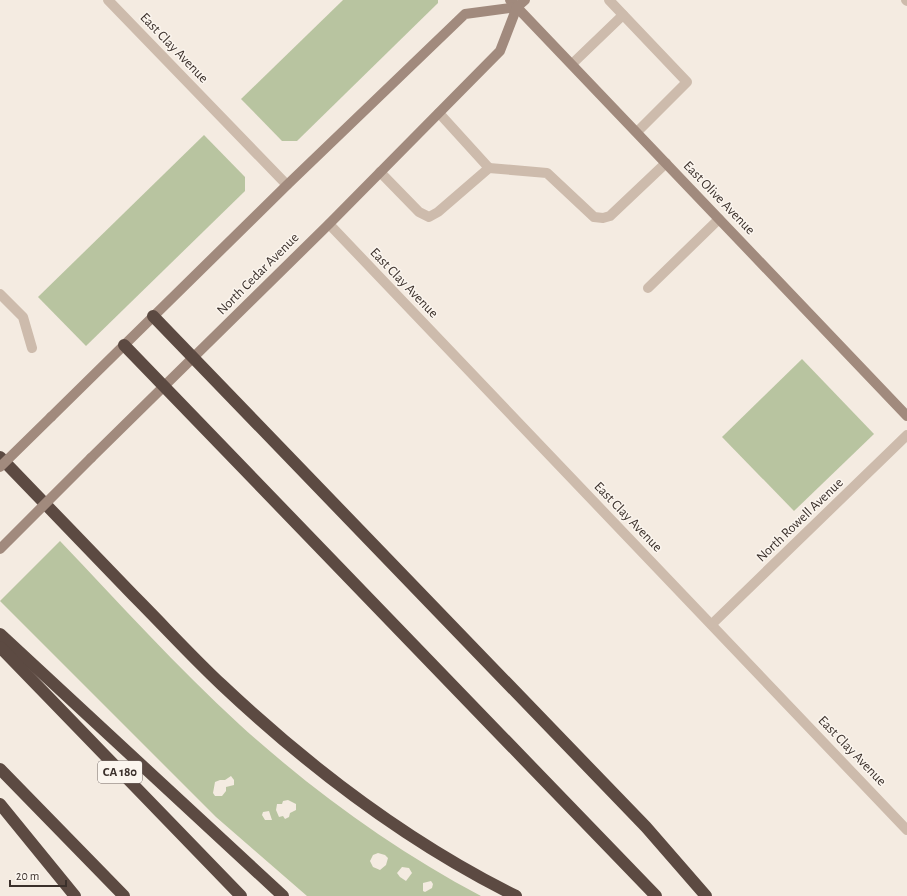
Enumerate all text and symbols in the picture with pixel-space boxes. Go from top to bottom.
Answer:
street label: East Clay Avenue [137,10,211,86]
street label: East Olive Avenue [681,159,757,237]
street label: North Cedar Avenue [214,230,302,318]
street label: East Clay Avenue [367,245,441,321]
street label: North Rowell Avenue [754,475,846,565]
street label: East Clay Avenue [591,479,665,555]
street label: East Clay Avenue [815,713,889,789]
road number: CA 180 [98,761,142,783]
scale bar [10,862,66,888]
text: 20 m [16,870,39,882]

